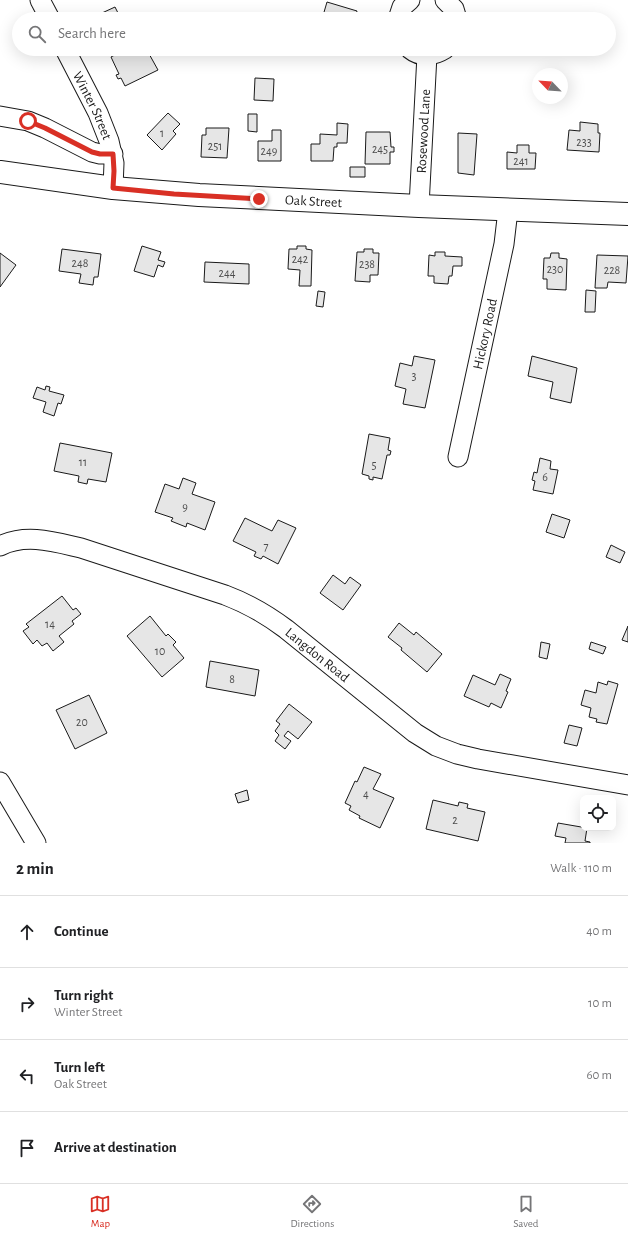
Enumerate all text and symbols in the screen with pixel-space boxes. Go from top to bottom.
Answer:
search box [12,12,616,56]
icon: search [26,23,48,45]
text: Search here [58,26,126,41]
north arrow [532,68,568,104]
street label: Winter Street [70,69,114,142]
street label: Rosewood Lane [415,89,433,174]
route start [19,112,37,130]
house number: 1 [160,127,164,139]
house number: 233 [576,136,592,148]
house number: 251 [208,140,222,152]
house number: 245 [372,143,388,155]
house number: 249 [261,145,278,157]
house number: 241 [513,155,529,167]
route end [250,190,268,208]
street label: Oak Street [285,193,343,210]
house number: 242 [292,253,309,265]
house number: 248 [72,257,89,269]
house number: 238 [359,258,375,270]
house number: 230 [547,263,563,275]
house number: 228 [604,264,621,276]
house number: 244 [218,267,236,279]
street label: Hickory Road [471,297,500,371]
house number: 3 [412,370,417,382]
house number: 11 [79,456,87,468]
house number: 5 [371,459,377,471]
house number: 6 [542,471,548,483]
house number: 9 [182,501,188,513]
house number: 7 [263,540,269,552]
house number: 14 [45,618,55,630]
street label: Langdon Road [282,625,352,685]
house number: 10 [155,645,165,657]
house number: 8 [229,673,235,685]
house number: 20 [76,716,88,728]
house number: 4 [363,788,369,800]
map controls [580,795,616,831]
button: locate [580,795,616,831]
house number: 2 [452,814,458,826]
text: 2 min [16,860,54,877]
text: Walk · 110 m [550,862,612,875]
icon: ahead [16,921,38,943]
text: Continue [54,924,109,939]
text: 40 m [586,925,612,938]
text: Turn right [54,988,113,1003]
icon: right [16,993,38,1015]
text: 10 m [588,997,612,1010]
text: Winter Street [54,1006,122,1019]
text: Turn left [54,1060,105,1075]
icon: left [16,1065,38,1087]
text: 60 m [586,1069,612,1082]
text: Oak Street [54,1078,107,1091]
icon: arrive [16,1137,38,1159]
text: Arrive at destination [54,1140,177,1155]
tab: Map [89,1193,111,1230]
tab: Directions [290,1193,334,1230]
tab: Saved [513,1193,538,1230]

